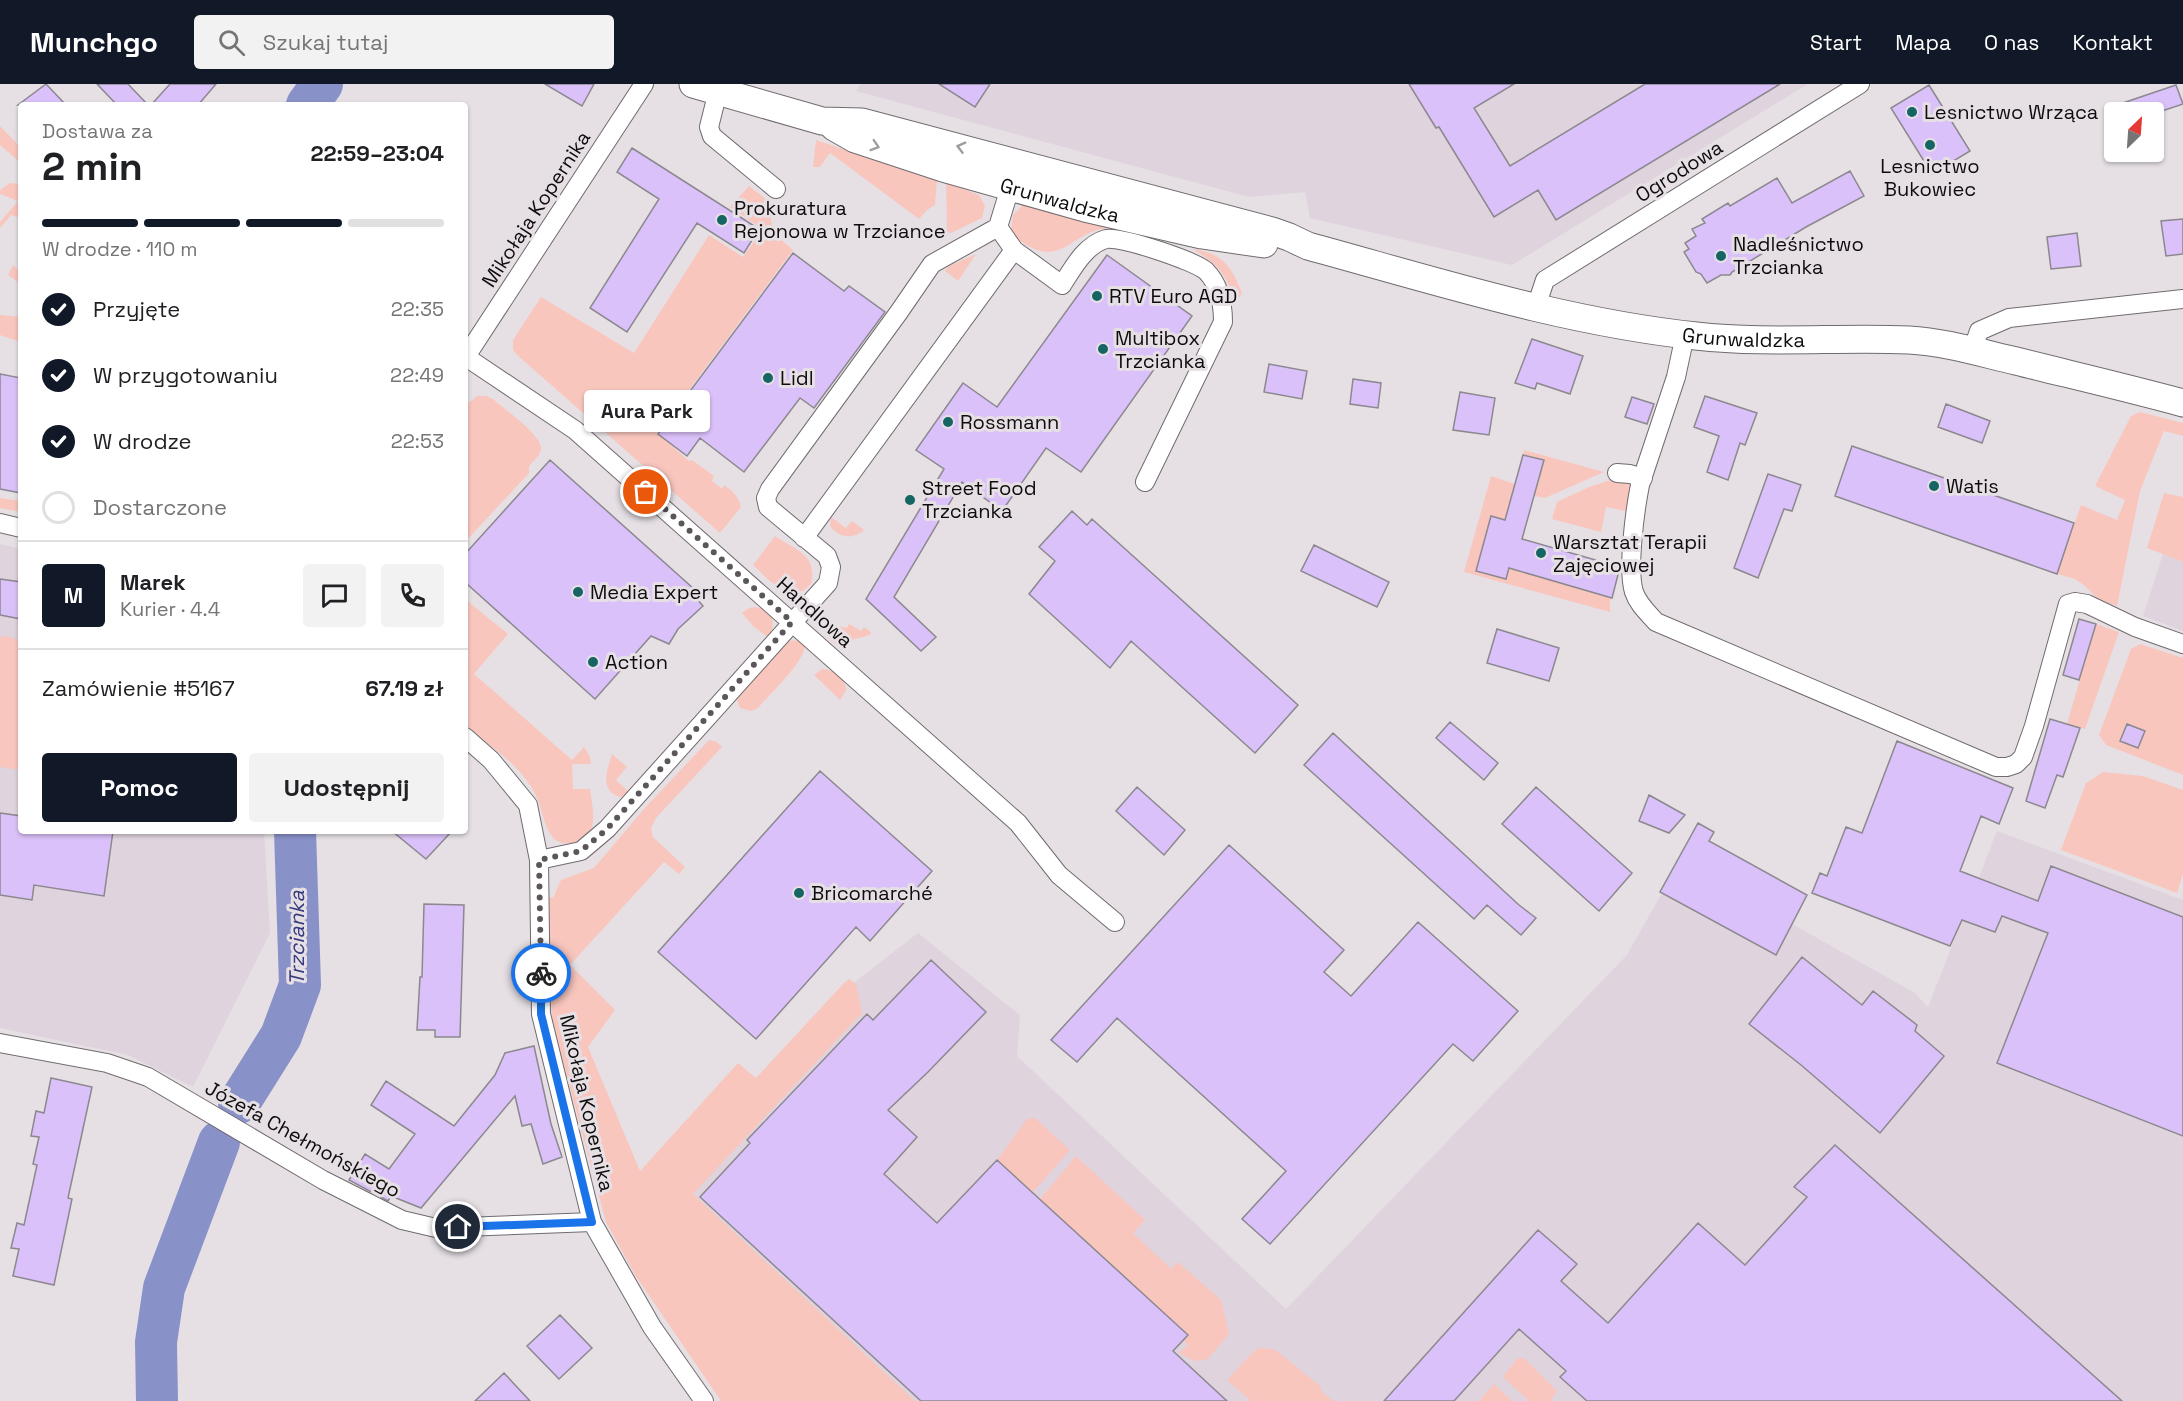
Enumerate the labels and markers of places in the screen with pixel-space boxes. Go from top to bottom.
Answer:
place label: Lesnictwo Wrząca [1924,99,2098,125]
marker: Lesnictwo Wrząca [1905,105,1919,119]
marker: Lesnictwo Bukowiec [1923,138,1937,152]
place label: Lesnictwo Bukowiec [1880,153,1980,202]
place label: Prokuratura Rejonowa w Trzciance [734,195,946,244]
marker: Prokuratura Rejonowa w Trzciance [715,213,729,227]
place label: Nadleśnictwo Trzcianka [1733,231,1864,280]
marker: Nadleśnictwo Trzcianka [1714,249,1728,263]
place label: RTV Euro AGD [1109,283,1237,309]
marker: RTV Euro AGD [1090,289,1104,303]
place label: Multibox Trzcianka [1115,325,1205,374]
marker: Multibox Trzcianka [1096,342,1110,356]
place label: Lidl [780,365,814,391]
marker: Lidl [761,371,775,385]
callout: Aura Park [583,390,709,432]
place label: Rossmann [960,409,1059,435]
marker: Rossmann [941,415,955,429]
pin [620,466,671,517]
place label: Watis [1946,473,1999,499]
place label: Street Food Trzcianka [922,475,1037,524]
marker: Watis [1927,479,1941,493]
marker: Street Food Trzcianka [903,493,917,507]
place label: Warsztat Terapii Zajęciowej [1553,529,1707,578]
marker: Warsztat Terapii Zajęciowej [1534,546,1548,560]
place label: Media Expert [590,579,718,605]
marker: Media Expert [571,585,585,599]
place label: Action [605,649,668,675]
marker: Action [586,655,600,669]
place label: Bricomarché [811,880,933,906]
marker: Bricomarché [792,886,806,900]
pin [432,1201,483,1252]

